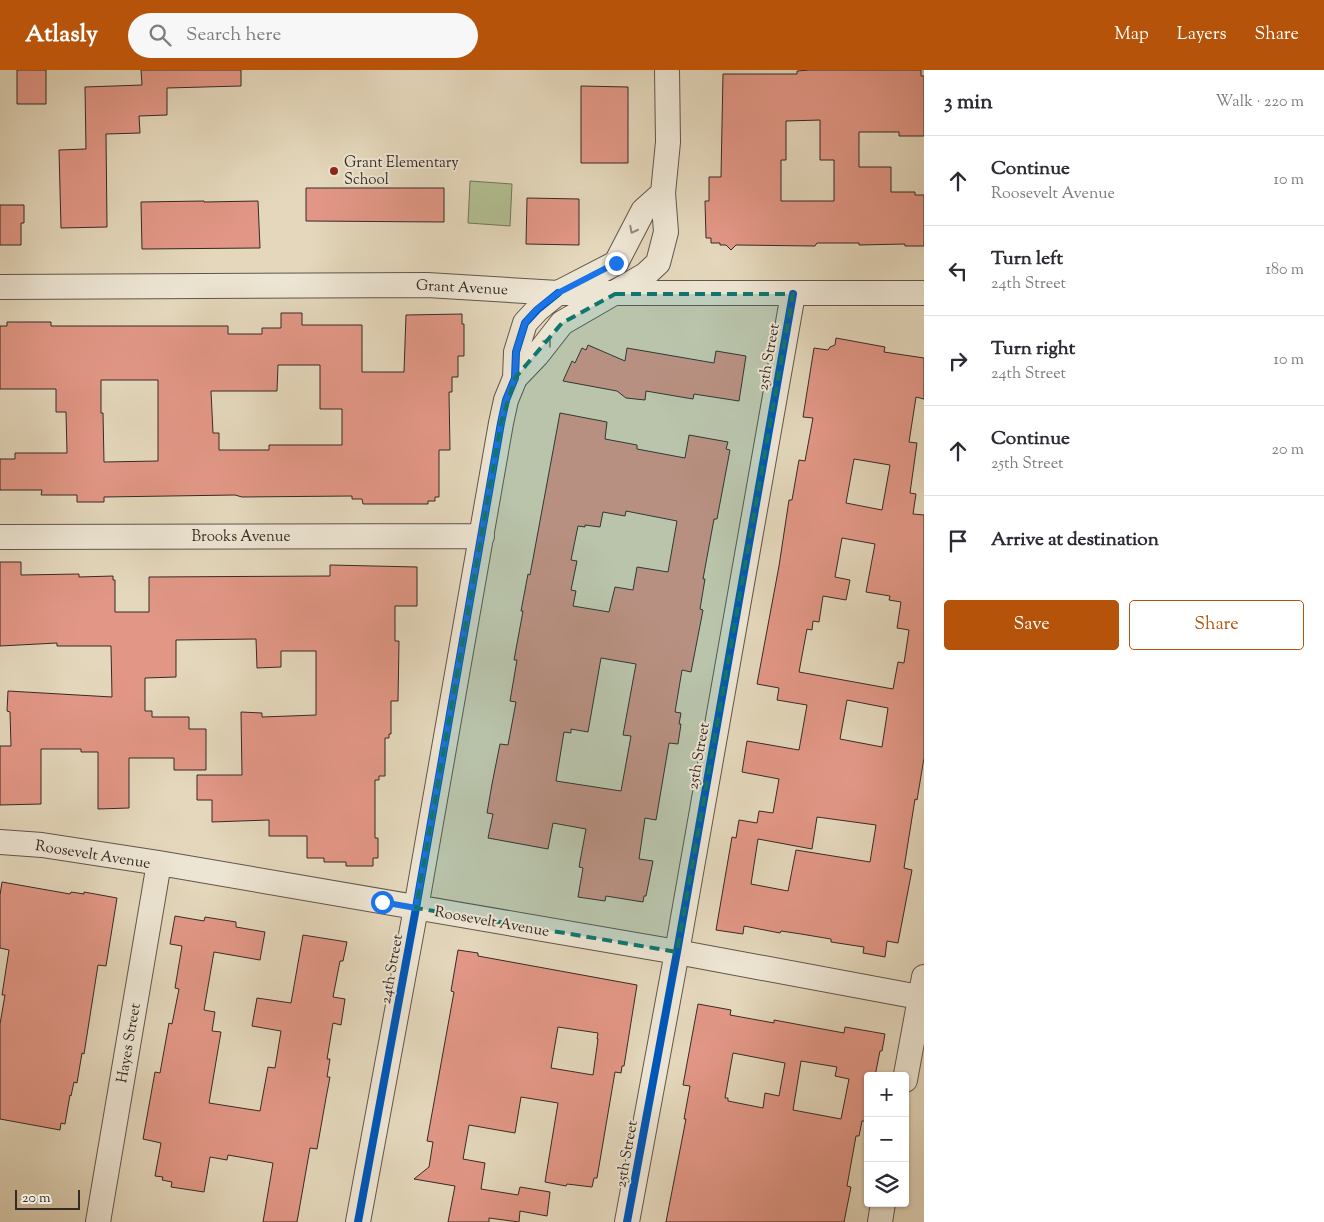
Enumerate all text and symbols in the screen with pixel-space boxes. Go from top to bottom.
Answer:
search box [128,13,478,58]
text: Atlasly [25,18,98,52]
icon: search [146,21,174,49]
text: Search here [186,22,281,49]
text: Map [1114,22,1149,48]
text: Layers [1177,22,1227,48]
text: Share [1255,22,1299,48]
text: 3 min [944,88,993,118]
text: Walk · 220 m [1216,91,1304,114]
place label: Grant Elementary School [344,153,459,191]
text: Continue [991,156,1070,183]
marker: Grant Elementary School [328,165,340,177]
icon: ahead [944,167,972,195]
text: 10 m [1274,169,1304,192]
text: Roosevelt Avenue [991,183,1115,206]
one-way arrow [629,225,639,234]
text: Turn left [991,246,1063,273]
route end [605,252,628,275]
icon: left [944,257,972,285]
text: 180 m [1265,259,1304,282]
text: 24th Street [991,273,1066,296]
street label: Grant Avenue [415,276,508,301]
street label: 25th Street [753,322,786,393]
text: Turn right [991,336,1075,363]
one-way arrow [542,339,550,348]
icon: right [944,347,972,375]
text: 10 m [1274,349,1304,372]
text: 24th Street [991,363,1066,386]
text: Continue [991,426,1070,453]
icon: ahead [944,437,972,465]
text: 20 m [1271,439,1304,462]
text: 25th Street [991,453,1064,476]
street label: Brooks Avenue [192,527,290,548]
icon: arrive [944,527,972,555]
text: Arrive at destination [991,527,1159,554]
button: Save [944,600,1119,650]
button: Share [1129,600,1304,650]
street label: 25th Street [683,721,716,792]
street label: Roosevelt Avenue [34,836,152,875]
route start [371,891,394,914]
street label: Roosevelt Avenue [433,902,551,943]
street label: 24th Street [376,933,409,1006]
street label: Hayes Street [112,1002,147,1085]
map controls [864,1072,909,1207]
button: + [864,1072,909,1117]
button: − [864,1117,909,1162]
street label: 25th Street [611,1119,644,1190]
button: layers [864,1162,909,1207]
scale bar [15,1187,80,1210]
text: 20 m [22,1189,51,1209]

